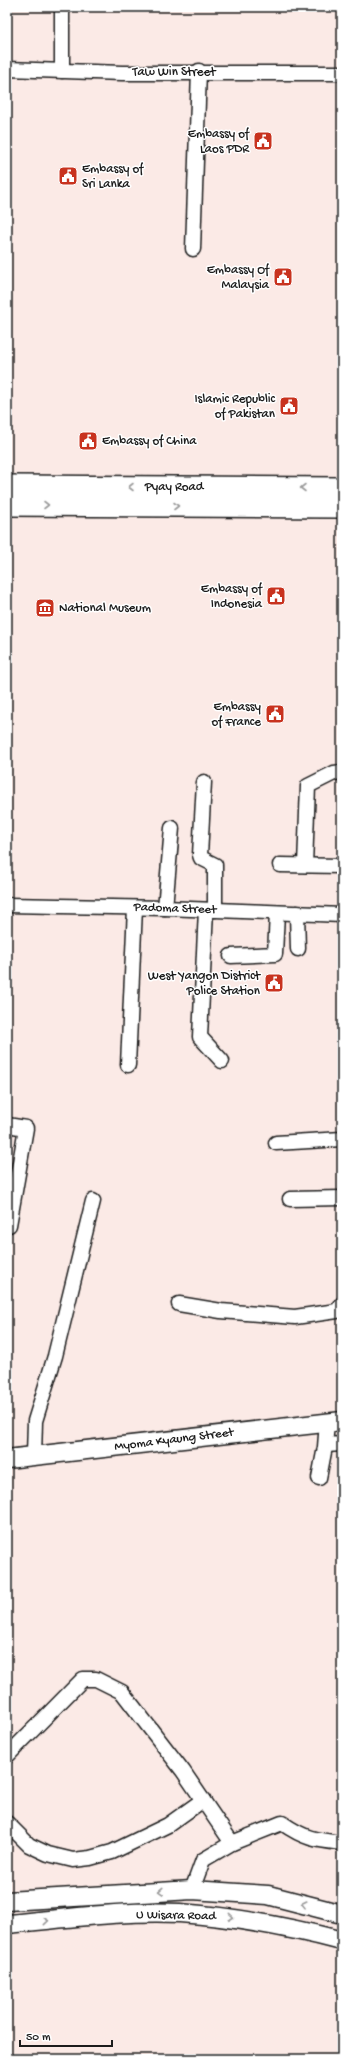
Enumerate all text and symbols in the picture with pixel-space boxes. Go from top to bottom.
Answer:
street label: Taw Win Street [131,65,217,80]
place label: Embassy of Laos PDR [188,127,250,157]
public building icon: Embassy of Laos PDR [252,130,274,152]
place label: Embassy of Sri Lanka [82,162,144,192]
public building icon: Embassy of Sri Lanka [57,165,79,187]
place label: Embassy Of Malaysia [207,263,270,293]
public building icon: Embassy Of Malaysia [272,266,294,288]
place label: Islamic Republic of Pakistan [194,392,276,422]
public building icon: Islamic Republic of Pakistan [278,395,300,417]
public building icon: Embassy of China [77,430,99,452]
place label: Embassy of China [102,434,197,449]
street label: Pyay Road [144,480,205,495]
one-way arrow [128,483,134,491]
one-way arrow [300,484,306,492]
one-way arrow [43,501,49,510]
one-way arrow [173,502,179,510]
place label: Embassy of Indonesia [201,582,263,612]
public building icon: Embassy of Indonesia [265,585,287,607]
museum icon: National Museum [34,597,56,619]
place label: National Museum [59,601,151,616]
place label: Embassy of France [211,700,262,730]
public building icon: Embassy of France [264,703,286,725]
street label: Padoma Street [132,900,218,918]
place label: West Yangon District Police Station [148,969,262,999]
public building icon: West Yangon District Police Station [263,972,285,994]
street label: Myoma Kyaung Street [114,1425,236,1455]
one-way arrow [158,1887,164,1896]
one-way arrow [301,1901,307,1909]
street label: U Wisara Road [136,1908,217,1924]
one-way arrow [228,1913,234,1922]
one-way arrow [43,1916,49,1925]
scale bar [20,2022,112,2048]
text: 50 m [26,2031,51,2045]

